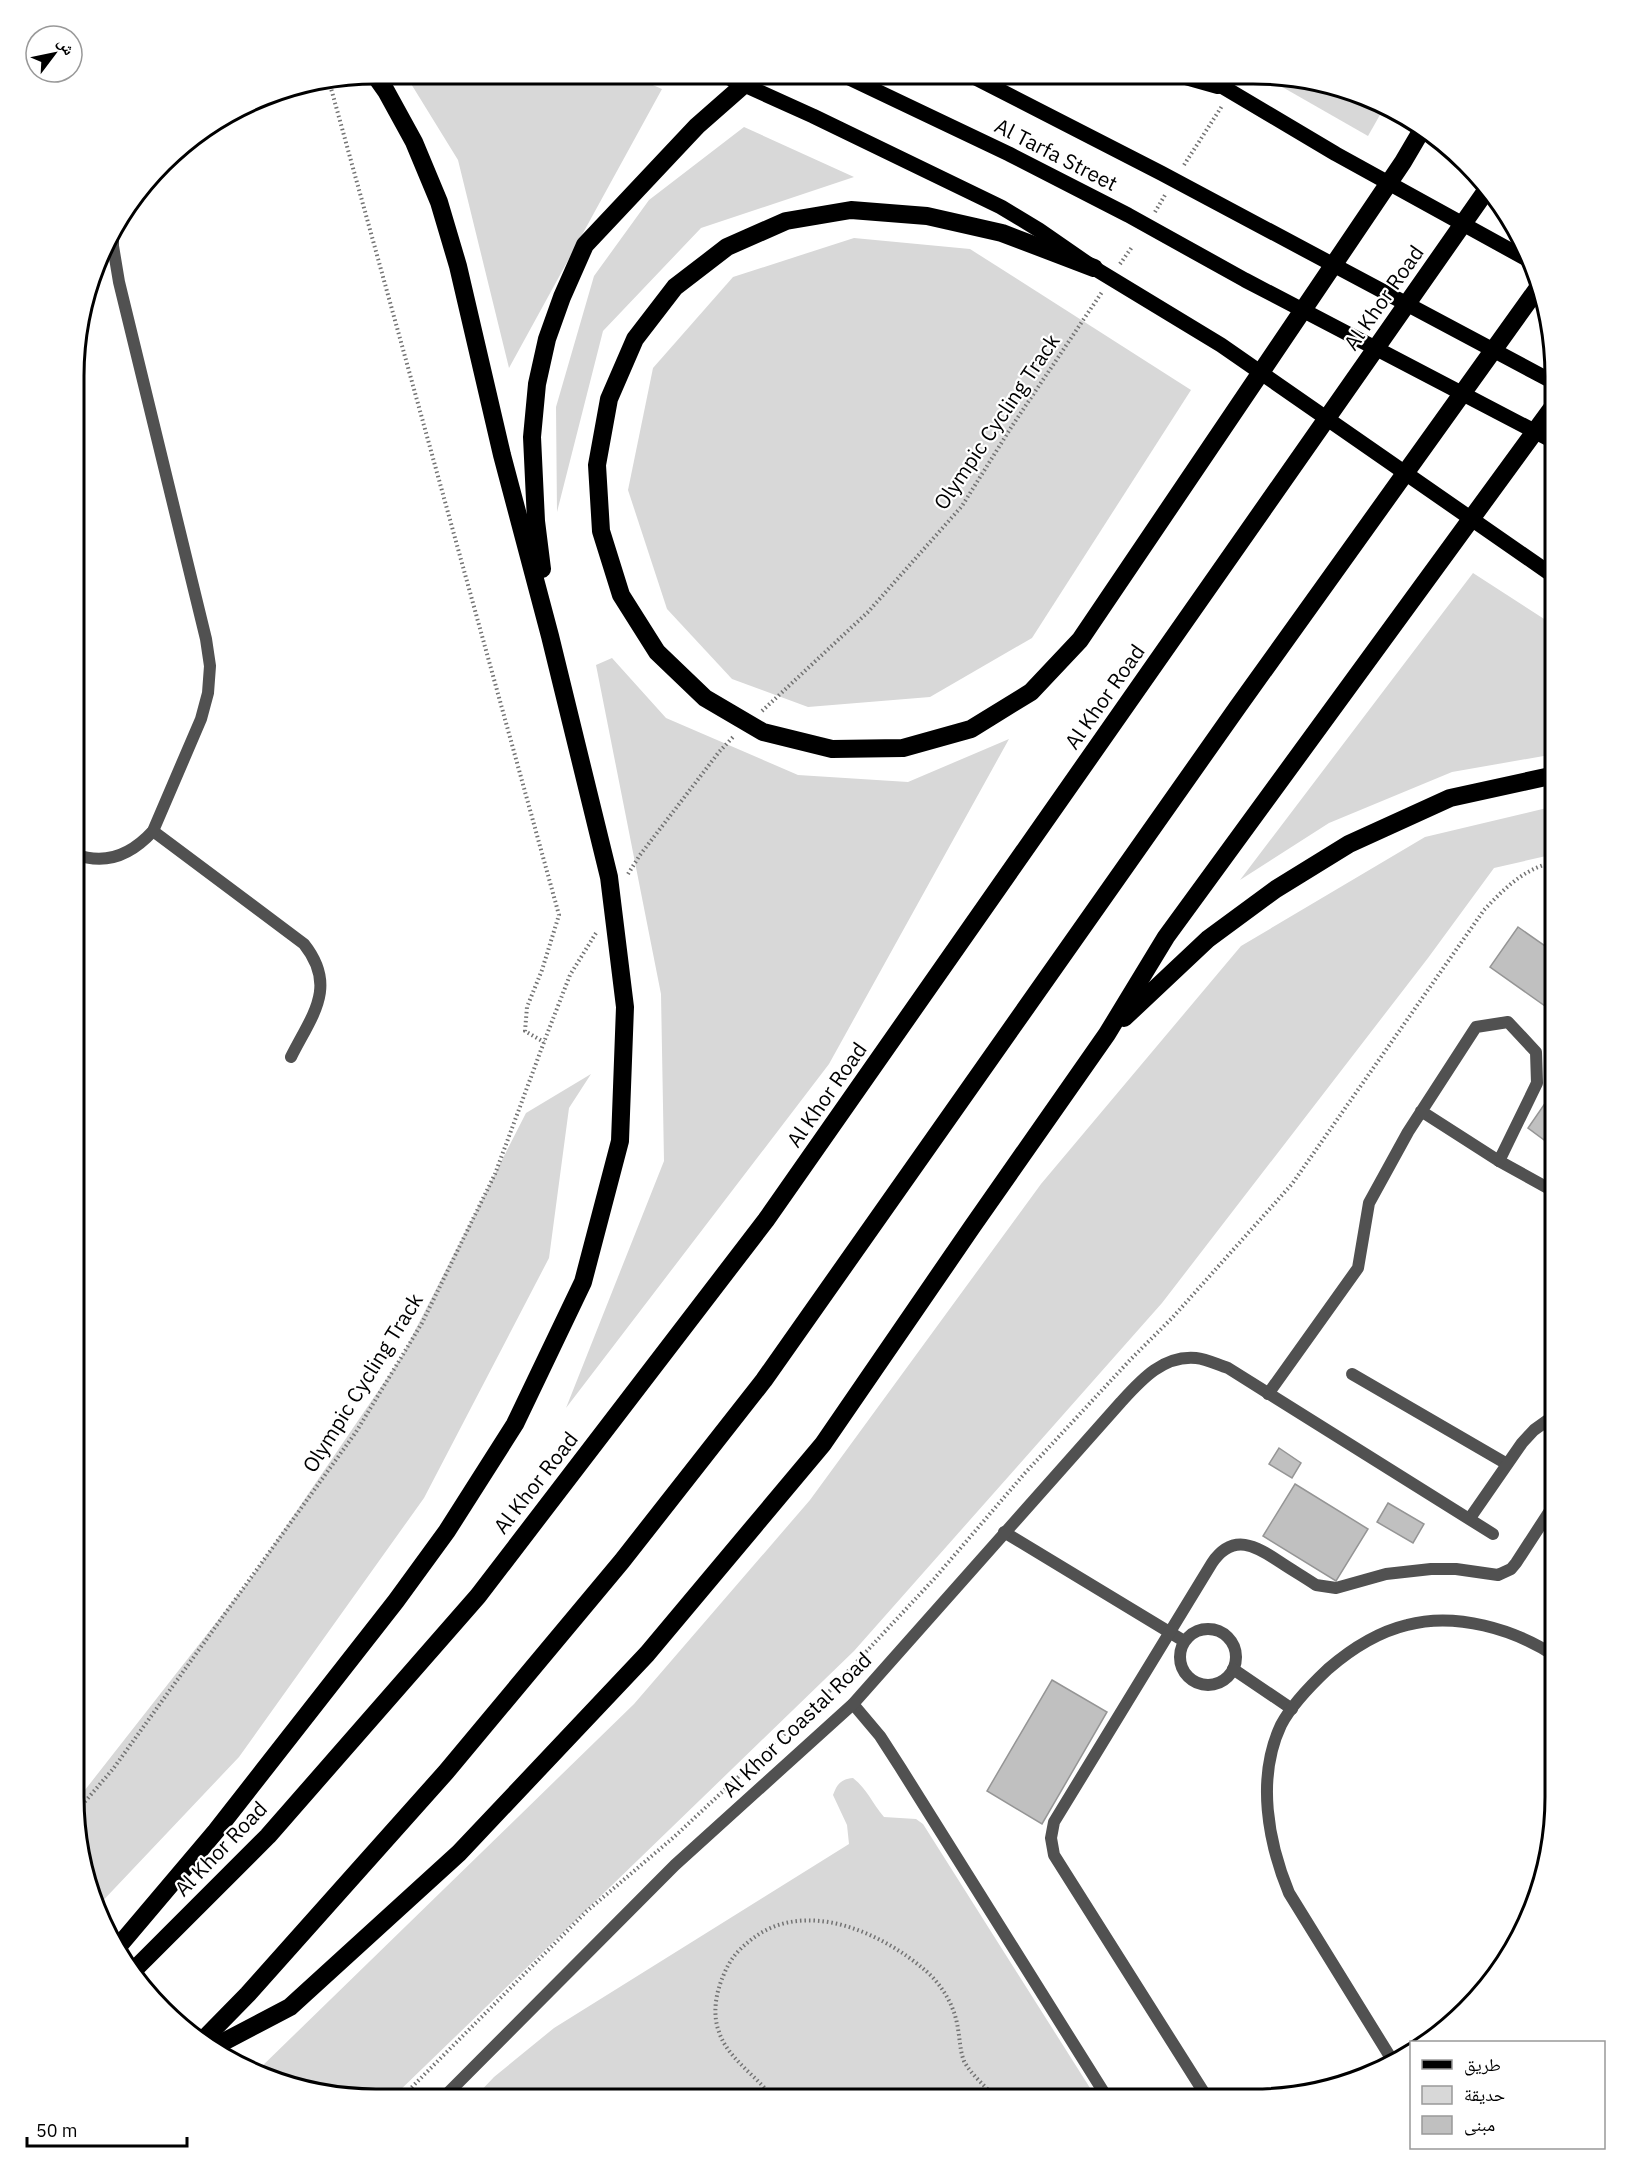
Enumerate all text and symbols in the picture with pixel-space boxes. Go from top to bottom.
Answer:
north arrow [24,24,84,84]
text: ش [54,34,80,59]
street label: Al Tarfa Street [990,111,1123,197]
street label: Al Khor Road [1337,239,1430,355]
street label: Olympic Cycling Track [927,328,1066,515]
street label: Al Khor Road [1058,638,1151,754]
street label: Al Khor Road [780,1036,873,1152]
street label: Olympic Cycling Track [296,1287,429,1477]
street label: Al Khor Road [487,1426,584,1539]
street label: Al Khor Coastal Road [716,1646,877,1803]
street label: Al Khor Road [168,1795,273,1902]
legend [1410,2041,1605,2149]
text: طريق [1464,2053,1501,2076]
text: حديقة [1464,2083,1505,2106]
scale bar [27,2110,188,2148]
text: مبنى [1464,2113,1495,2136]
text: 50 m [36,2119,78,2142]

